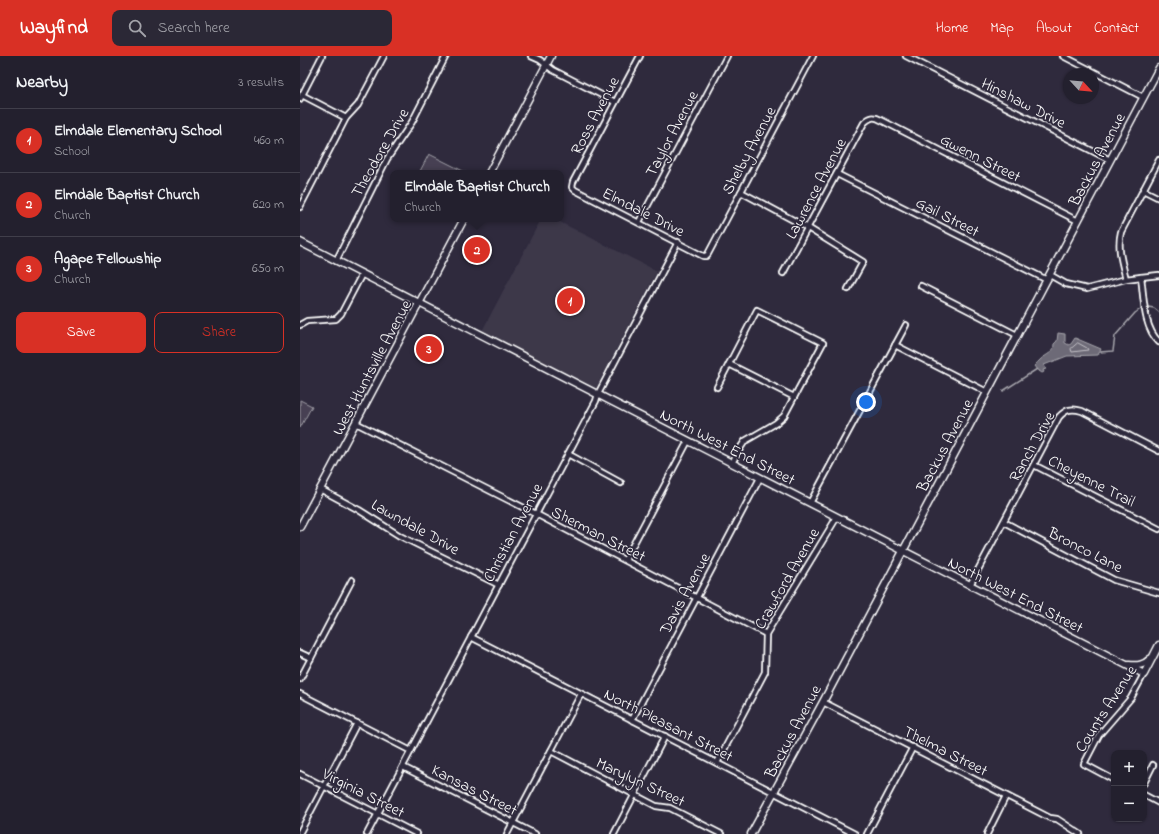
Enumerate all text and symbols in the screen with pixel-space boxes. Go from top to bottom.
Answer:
search box [112,10,392,46]
text: Wayfind [20,15,88,42]
icon: search [126,17,148,39]
text: Search here [158,17,230,39]
text: Home [936,18,968,39]
text: Map [990,18,1014,39]
text: About [1036,18,1072,39]
text: Contact [1094,18,1139,39]
north arrow [1063,68,1099,104]
text: Nearby [16,70,68,95]
street label: Ross Avenue [565,72,627,159]
street label: Hinshaw Drive [976,72,1070,136]
text: 3 results [238,73,284,92]
street label: Taylor Avenue [640,86,706,181]
street label: Shelby Avenue [716,102,783,199]
street label: Theodore Drive [346,103,416,202]
street label: Backus Avenue [1063,108,1133,212]
text: Elmdale Elementary School [54,120,222,142]
street label: Gwenn Street [936,128,1025,190]
text: 1 [27,131,31,150]
text: 460 m [254,131,284,150]
street label: Lawrence Avenue [780,133,854,244]
text: School [54,142,90,161]
popup [390,170,564,222]
text: Elmdale Baptist Church [404,176,550,198]
street label: Elmdale Drive [598,182,689,244]
text: Elmdale Baptist Church [54,184,200,206]
street label: Gail Street [911,192,984,244]
text: 2 [26,195,32,214]
text: 620 m [253,195,284,214]
text: Church [404,198,441,217]
text: Church [54,206,91,225]
pin: 2 [464,235,490,265]
text: Agape Fellowship [54,248,161,270]
text: 3 [26,259,32,278]
text: 650 m [252,259,284,278]
text: Church [54,270,91,289]
pin: 1 [557,286,583,316]
street label: West Huntsville Avenue [327,295,419,440]
button: Save [16,312,146,353]
button: Share [154,312,284,353]
pin: 3 [416,334,442,364]
your location [856,392,876,412]
street label: Backus Avenue [911,394,981,498]
street label: North West End Street [655,403,799,493]
street label: Ranch Drive [1003,407,1062,487]
street label: Cheyenne Trail [1043,450,1139,514]
street label: Christian Avenue [478,478,550,587]
street label: Lawndale Drive [366,494,464,562]
street label: Sherman Street [547,501,650,569]
street label: Bronco Lane [1043,521,1127,580]
street label: Crawford Avenue [749,523,827,634]
street label: Davis Avenue [654,548,718,640]
street label: North West End Street [943,551,1087,641]
street label: Counts Avenue [1070,660,1144,757]
street label: Backus Avenue [759,680,829,784]
street label: North Pleasant Street [599,683,737,769]
street label: Thelma Street [899,720,992,784]
map controls [1111,750,1147,822]
button: + [1111,750,1147,786]
street label: Marylyn Street [592,752,689,814]
street label: Kansas Street [427,759,522,823]
street label: Virginia Street [317,762,409,825]
button: − [1111,786,1147,822]

